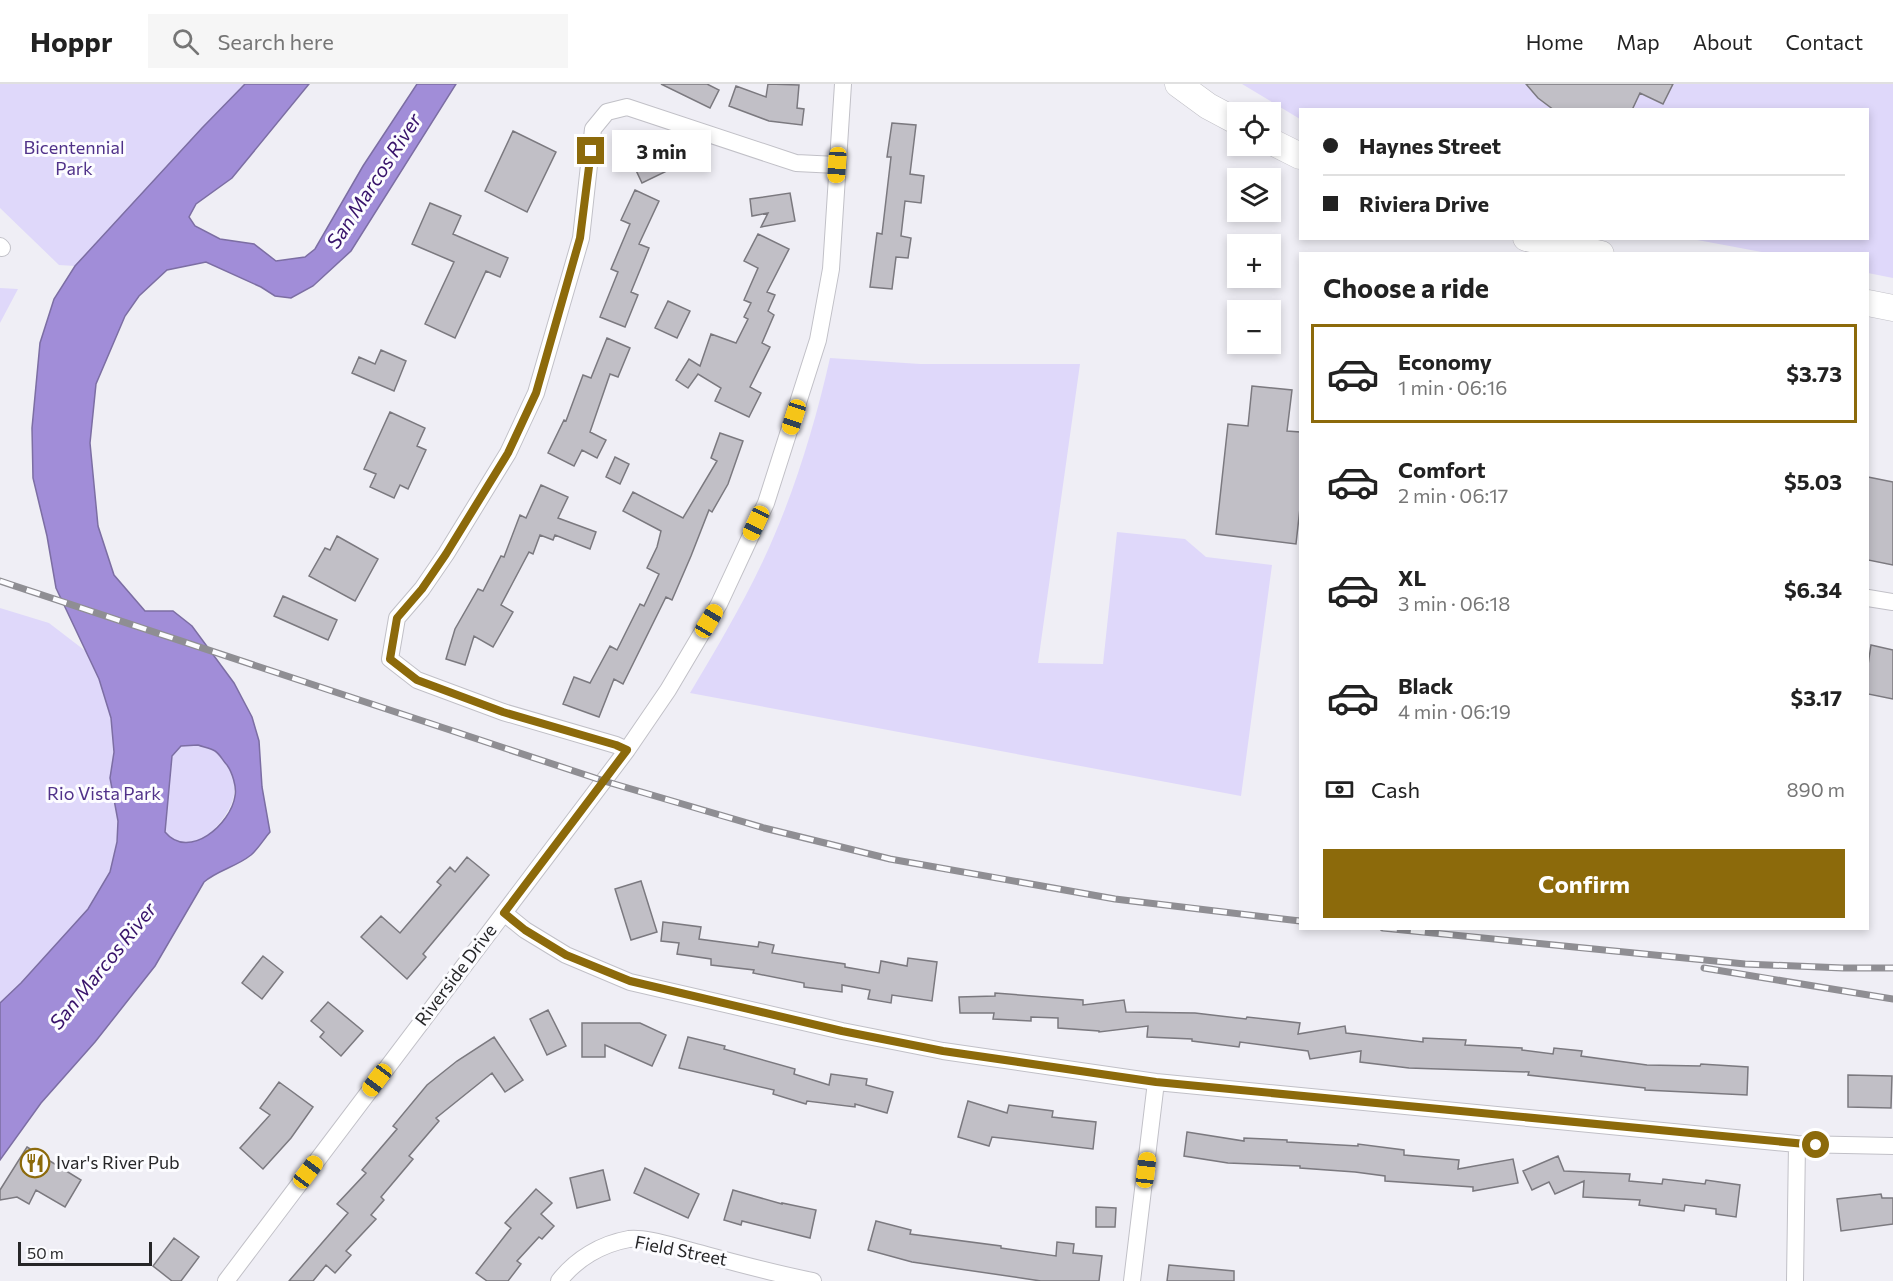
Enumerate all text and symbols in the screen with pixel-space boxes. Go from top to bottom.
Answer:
search box [148,14,568,68]
text: Hoppr [30,24,112,58]
icon: search [169,25,202,58]
text: Search here [217,28,334,55]
text: Home [1526,29,1583,54]
text: Map [1616,29,1660,54]
text: About [1693,29,1752,54]
text: Contact [1785,29,1863,54]
map controls [1227,102,1281,354]
button: locate [1227,102,1281,156]
water label: San Marcos River [321,108,426,253]
callout: 3 min [612,130,711,172]
text: Haynes Street [1359,132,1501,159]
park label: Bicentennial Park [24,136,124,179]
route end [577,137,604,164]
text: 3 min [636,139,687,163]
car [827,146,847,184]
button: layers [1227,168,1281,222]
text: Riviera Drive [1359,190,1489,217]
button: + [1227,234,1281,288]
text: Choose a ride [1323,271,1489,304]
button: − [1227,300,1281,354]
icon: car [1326,347,1380,401]
text: Economy [1398,348,1492,375]
text: $3.73 [1786,360,1842,387]
text: 1 min · 06:16 [1398,375,1507,399]
car [780,397,808,437]
icon: car [1326,455,1380,509]
text: Comfort [1398,456,1486,483]
text: $5.03 [1784,468,1842,495]
text: 2 min · 06:17 [1398,483,1508,507]
car [740,503,772,543]
icon: car [1326,563,1380,617]
text: XL [1398,564,1426,591]
text: $6.34 [1784,576,1842,603]
text: 3 min · 06:18 [1398,591,1510,615]
car [692,601,726,641]
icon: car [1326,671,1380,725]
text: Black [1398,672,1453,699]
text: $3.17 [1791,684,1842,711]
text: 4 min · 06:19 [1398,699,1511,723]
icon: cash [1323,773,1356,806]
text: Cash [1371,776,1420,803]
text: 890 m [1786,777,1845,801]
park label: Rio Vista Park [47,782,161,804]
button: Confirm [1323,849,1845,918]
water label: San Marcos River [44,896,161,1034]
street label: Riverside Drive [410,919,501,1030]
car [359,1060,395,1100]
route start [1802,1131,1829,1158]
restaurant icon: Ivar's River Pub [19,1147,51,1179]
place label: Ivar's River Pub [56,1151,180,1173]
car [1135,1151,1157,1189]
car [290,1152,326,1192]
street label: Field Street [633,1230,729,1270]
scale bar [18,1239,152,1266]
text: 50 m [27,1243,64,1262]

